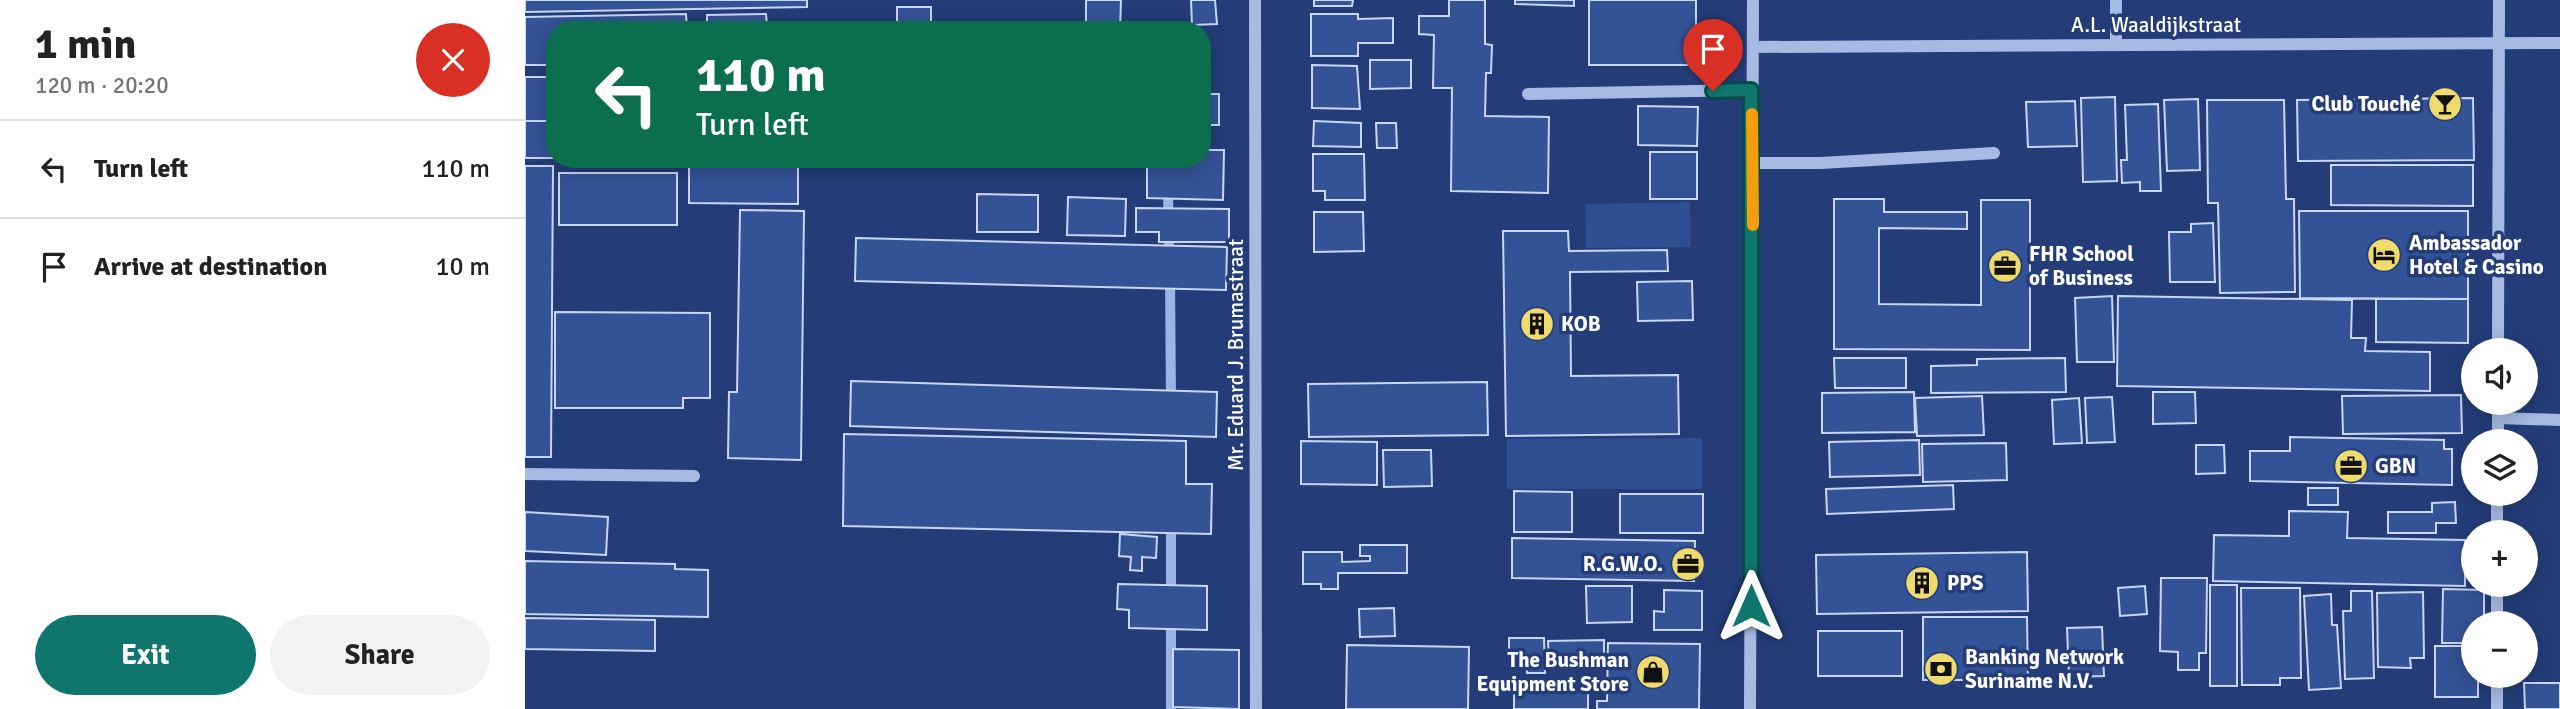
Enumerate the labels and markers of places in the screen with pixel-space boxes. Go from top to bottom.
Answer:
pin [1683,19,1743,91]
bar icon: Club Touché [2426,85,2464,123]
place label: Club Touché [2311,91,2421,117]
place label: Ambassador Hotel & Casino [2409,230,2544,280]
hotel icon: Ambassador Hotel & Casino [2365,236,2403,274]
place label: FHR School of Business [2029,241,2134,291]
office icon: FHR School of Business [1986,247,2024,285]
building icon: KOB [1518,305,1556,343]
place label: KOB [1561,311,1601,337]
office icon: GBN [2332,447,2370,485]
place label: GBN [2375,453,2416,479]
office icon: R.G.W.O. [1669,545,1707,583]
place label: R.G.W.O. [1583,551,1663,577]
building icon: PPS [1903,564,1941,602]
place label: PPS [1947,570,1984,596]
place label: Banking Network Suriname N.V. [1965,644,2124,694]
place label: The Bushman Equipment Store [1477,647,1629,697]
bank icon: Banking Network Suriname N.V. [1922,650,1960,688]
shop icon: The Bushman Equipment Store [1634,653,1672,691]

